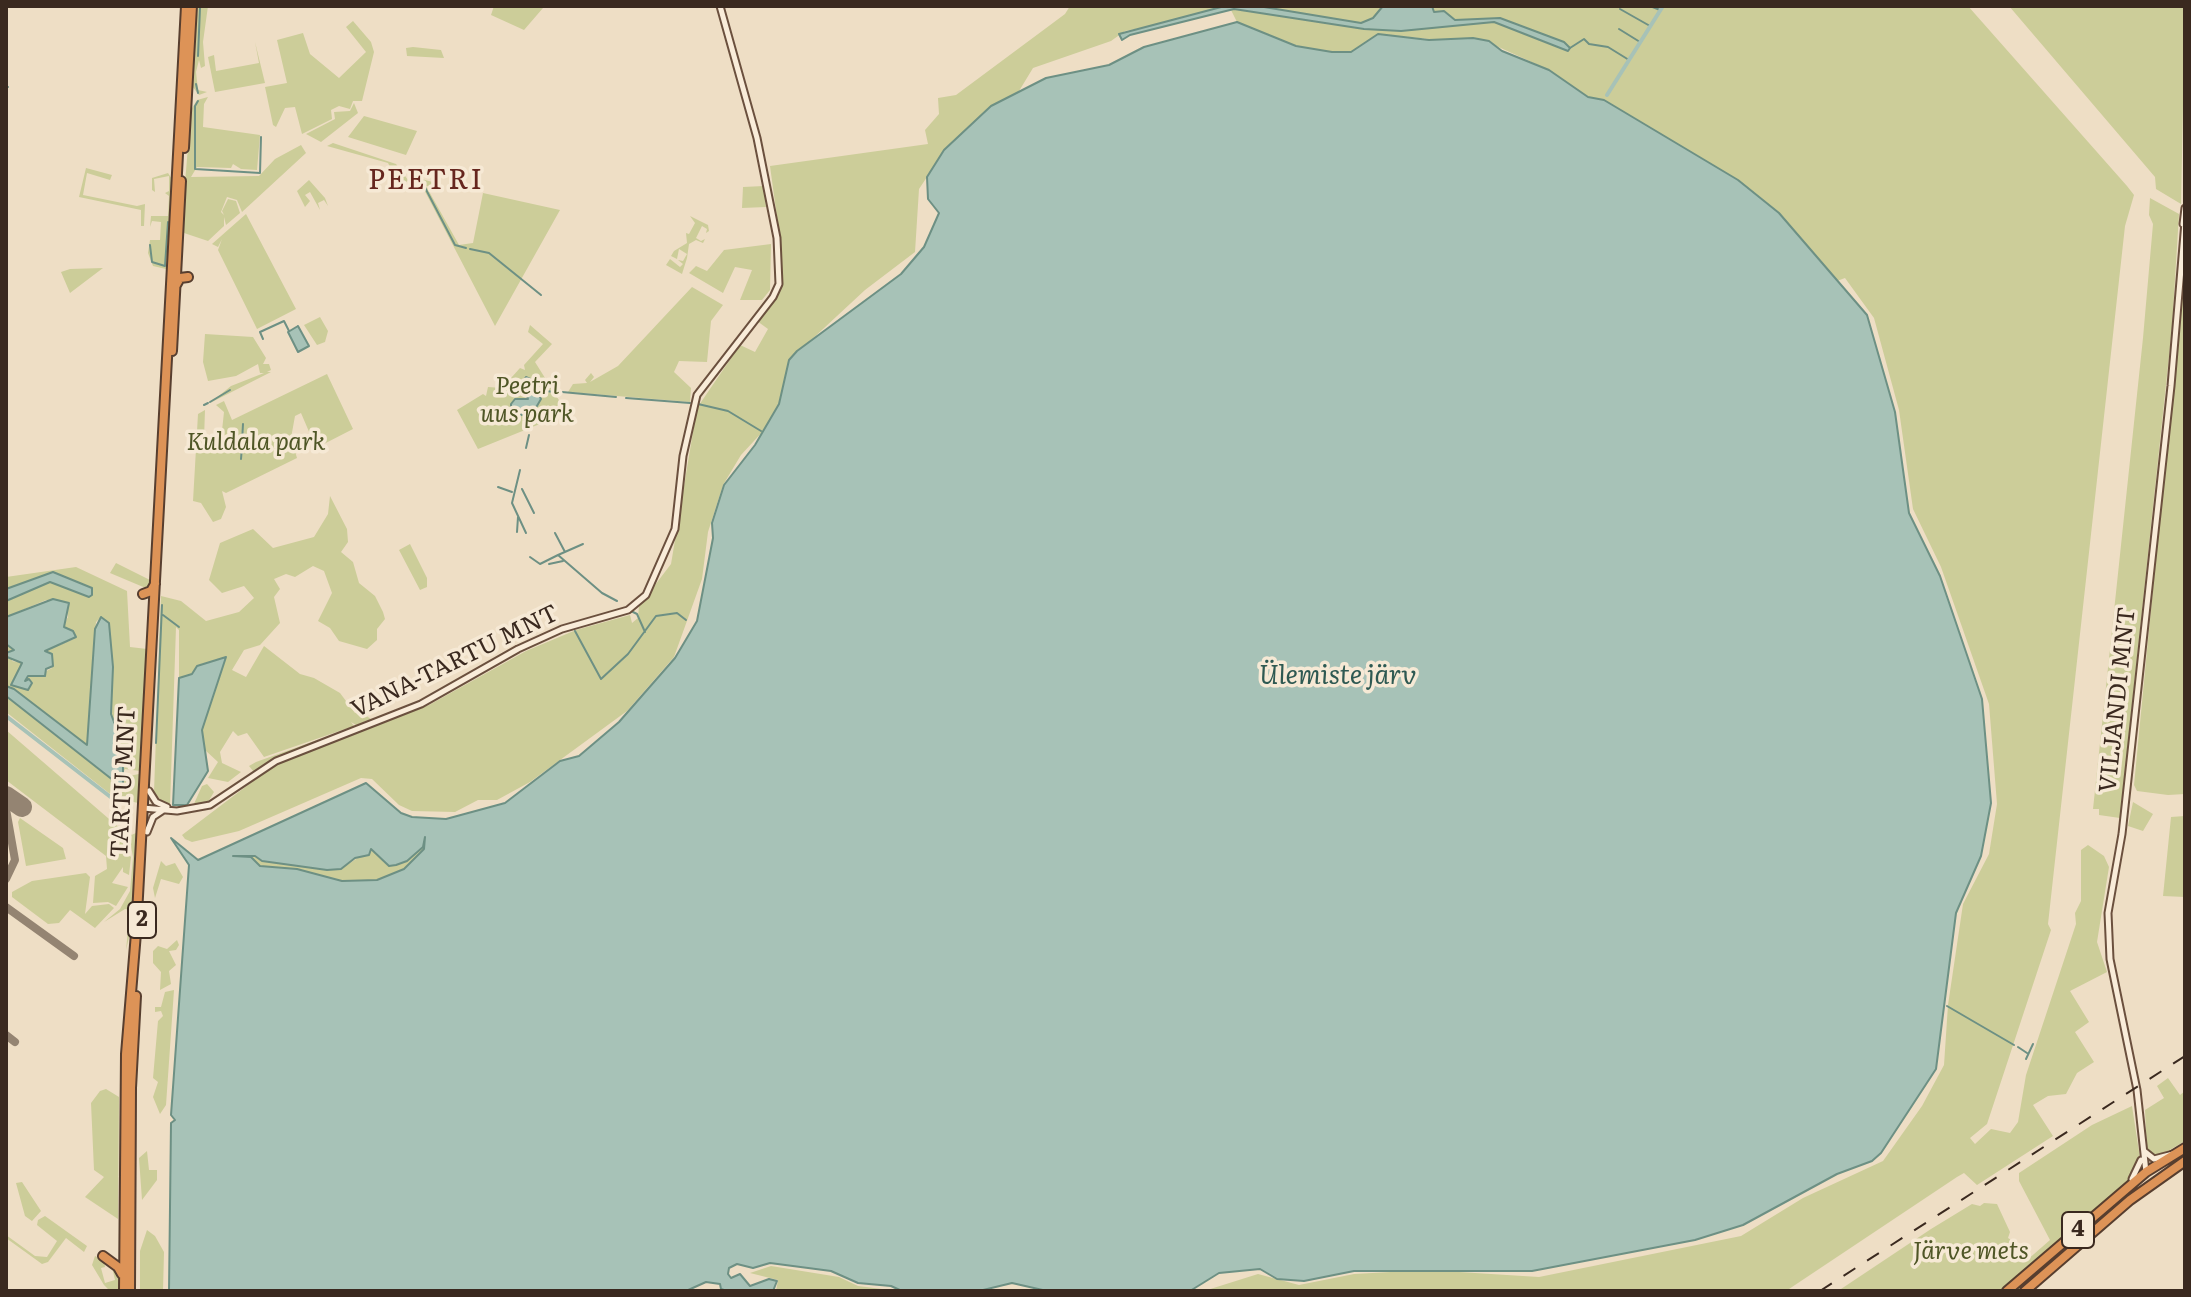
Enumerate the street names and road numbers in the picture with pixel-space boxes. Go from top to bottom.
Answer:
street label: VANA-TARTU MNT [347,599,563,725]
street label: VILJANDI MNT [2094,606,2142,794]
street label: TARTU MNT [106,705,142,859]
road number: 2 [128,902,156,938]
road number: 4 [2062,1212,2094,1248]

